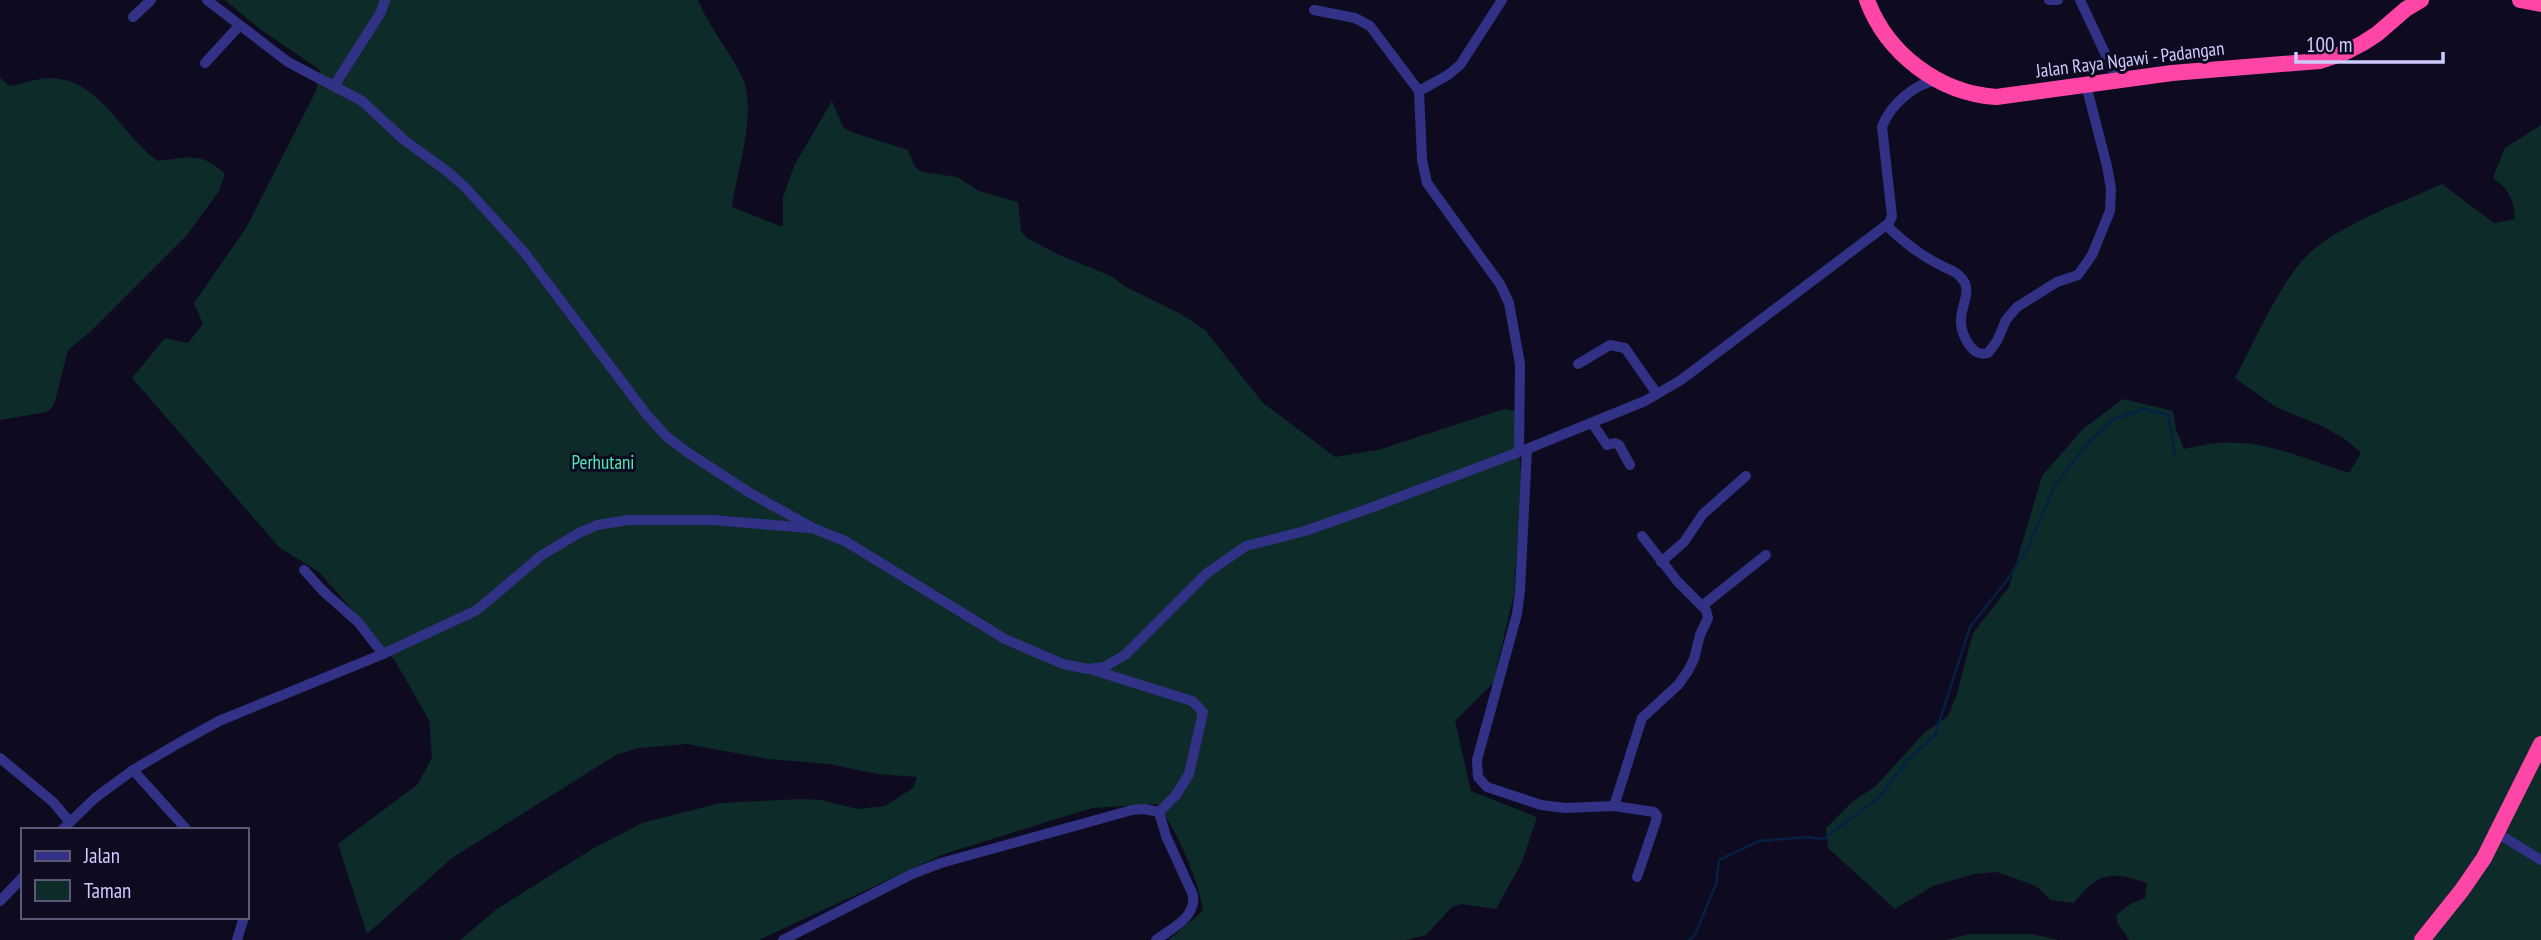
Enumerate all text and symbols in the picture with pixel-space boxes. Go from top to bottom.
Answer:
scale bar [2296,21,2443,65]
text: 100 m [2306,31,2352,58]
street label: Jalan Raya Ngawi - Padangan [2033,36,2226,83]
park label: Perhutani [572,450,634,474]
legend [21,828,248,919]
text: Jalan [83,842,120,869]
text: Taman [84,877,131,904]

